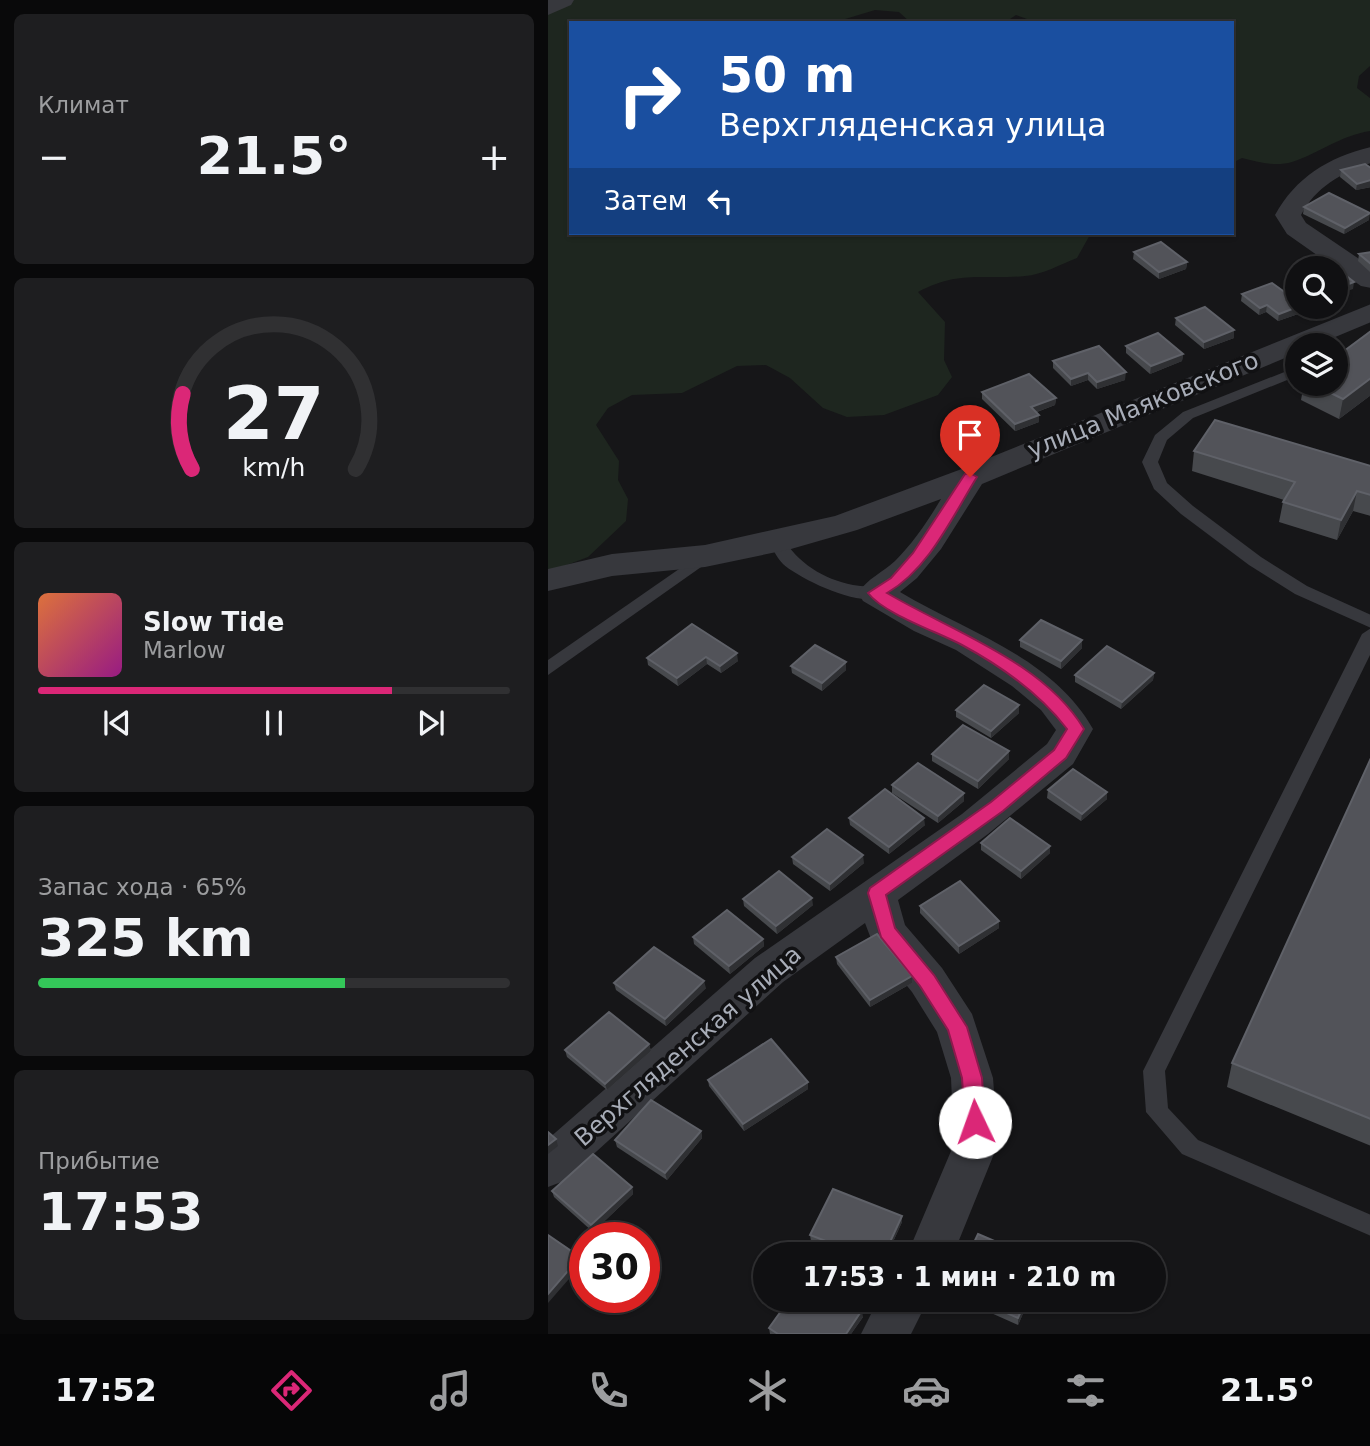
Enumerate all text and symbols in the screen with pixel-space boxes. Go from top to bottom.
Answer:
text: 50 m [719,47,855,104]
icon: right [604,49,695,140]
text: Климат [38,92,129,118]
text: Верхгляденская улица [719,106,1107,144]
text: 21.5° [197,126,351,186]
text: − [38,135,70,179]
text: + [478,135,510,179]
icon: left [701,182,739,220]
text: Затем [604,186,687,216]
map controls [1285,256,1348,396]
button: search [1285,256,1348,319]
button: layers [1285,333,1348,396]
street label: улица Маяковского [1023,346,1263,464]
text: 27 [223,371,325,456]
pin [940,405,1000,477]
icon: arrive [951,416,989,454]
text: km/h [242,453,306,482]
text: Slow Tide [143,607,284,637]
text: Marlow [143,637,226,663]
icon: previous [98,704,136,742]
icon: pause [255,704,293,742]
icon: next [412,704,450,742]
text: Запас хода · 65% [38,874,247,900]
text: 325 km [38,908,253,968]
street label: Верхгляденская улица [569,940,807,1152]
position arrow [938,1085,1012,1159]
text: Прибытие [38,1148,160,1174]
text: 17:53 [38,1182,204,1242]
speed limit sign: 30 [569,1222,660,1313]
text: 17:53 · 1 мин · 210 m [803,1262,1116,1292]
icon: directions [267,1366,316,1415]
icon: music [426,1366,475,1415]
icon: phone [584,1366,633,1415]
icon: climate [743,1366,792,1415]
icon: car [902,1366,951,1415]
icon: filters [1061,1366,1110,1415]
text: 17:52 [55,1371,157,1409]
text: 21.5° [1220,1371,1315,1409]

